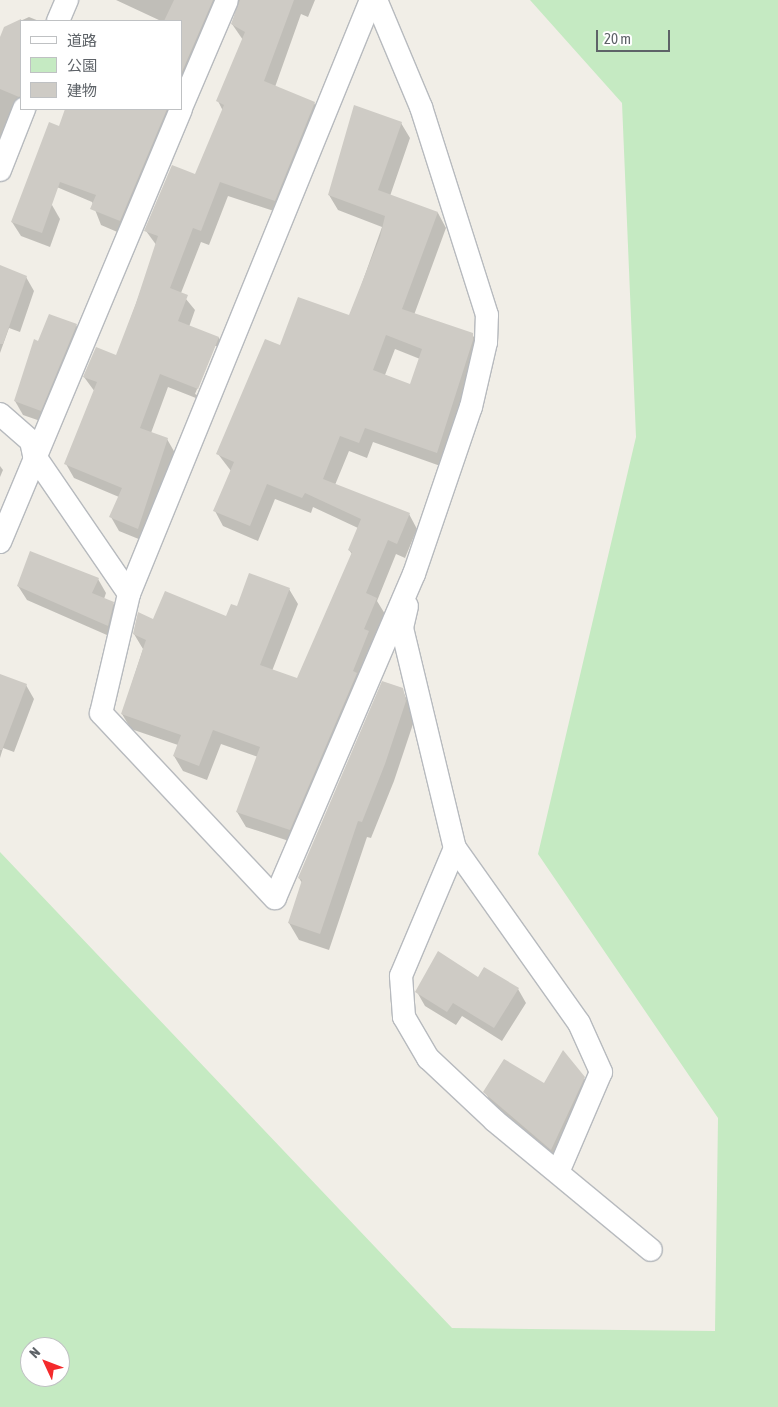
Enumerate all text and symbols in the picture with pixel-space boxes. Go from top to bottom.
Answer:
legend [20,20,182,110]
scale bar [598,20,672,52]
text: 20 m [604,30,631,47]
text: 道路 [67,32,97,49]
text: 公園 [67,57,97,74]
text: 建物 [67,82,97,99]
north arrow [20,1337,70,1387]
text: N [26,1344,43,1361]

